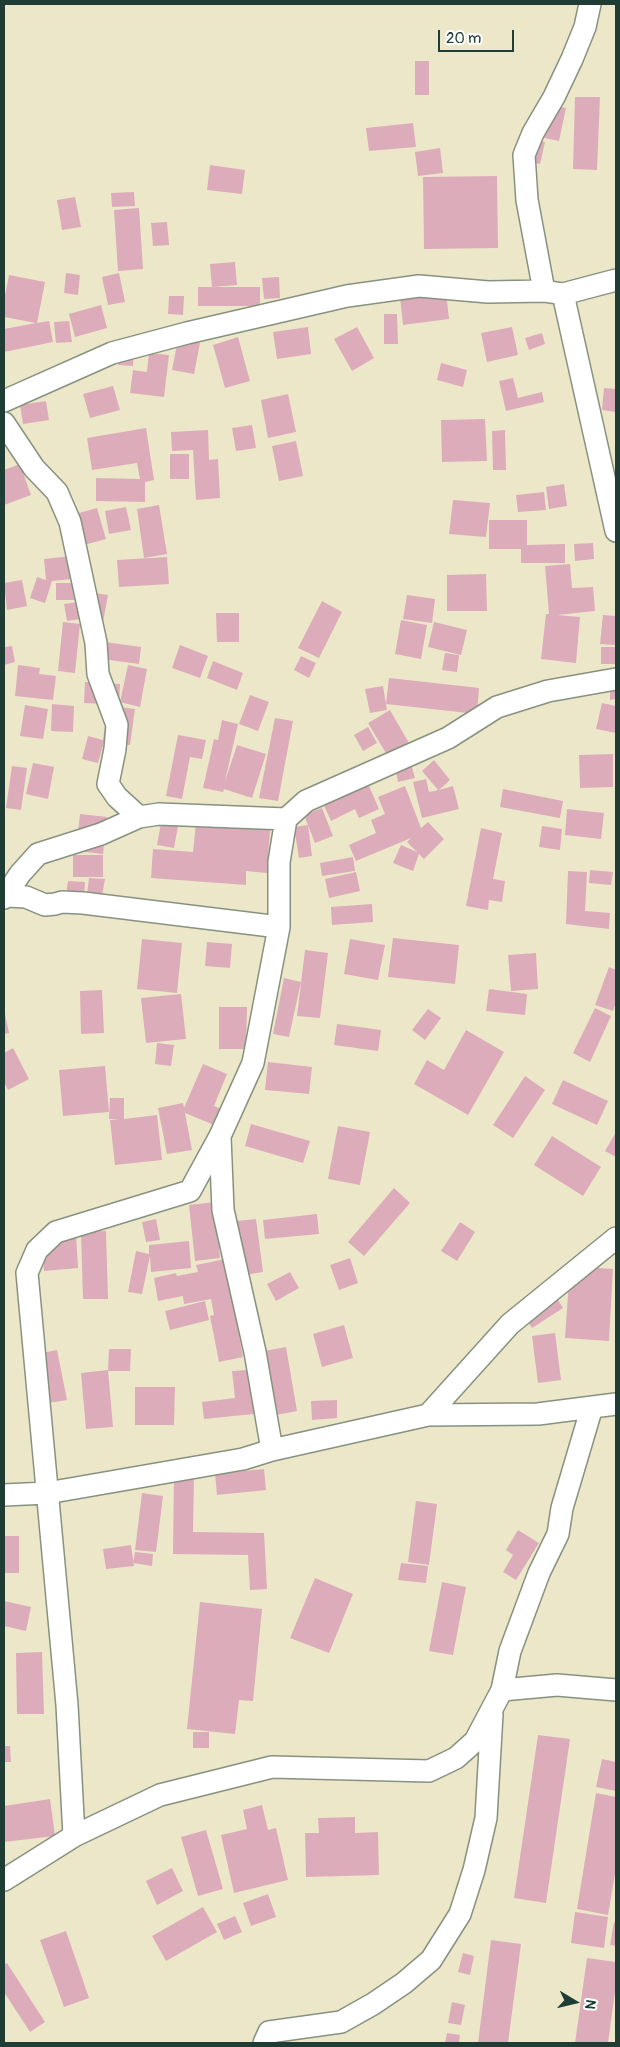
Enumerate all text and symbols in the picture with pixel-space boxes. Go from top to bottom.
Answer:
scale bar [440,20,516,52]
text: 20 m [446,29,481,48]
north arrow [550,1977,600,2027]
text: N [581,1998,599,2010]

